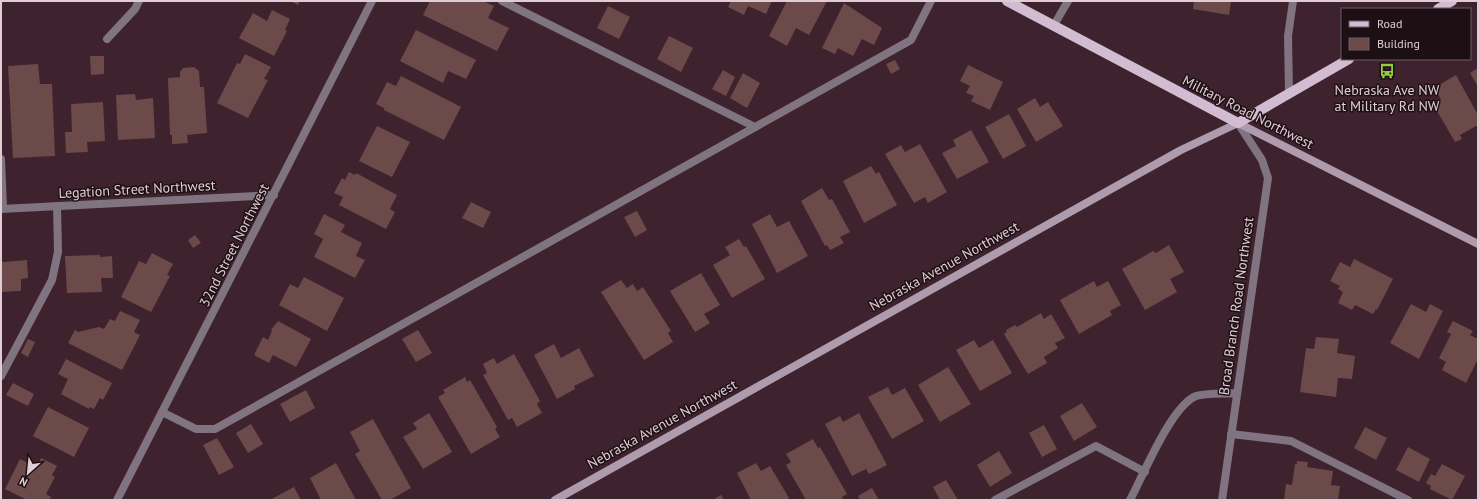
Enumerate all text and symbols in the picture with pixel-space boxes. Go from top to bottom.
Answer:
legend [1341,8,1471,60]
text: Road [1377,16,1402,31]
text: Building [1377,36,1420,51]
bus stop icon: Nebraska Ave NW at Military Rd NW [1378,62,1396,80]
street label: Military Road Northwest [1179,71,1317,153]
place label: Nebraska Ave NW at Military Rd NW [1335,81,1440,115]
street label: Legation Street Northwest [58,176,216,202]
street label: 32nd Street Northwest [195,180,273,310]
street label: Broad Branch Road Northwest [1215,216,1257,396]
street label: Nebraska Avenue Northwest [866,217,1022,315]
street label: Nebraska Avenue Northwest [584,375,740,473]
north arrow [8,453,48,493]
text: N [17,474,30,490]

